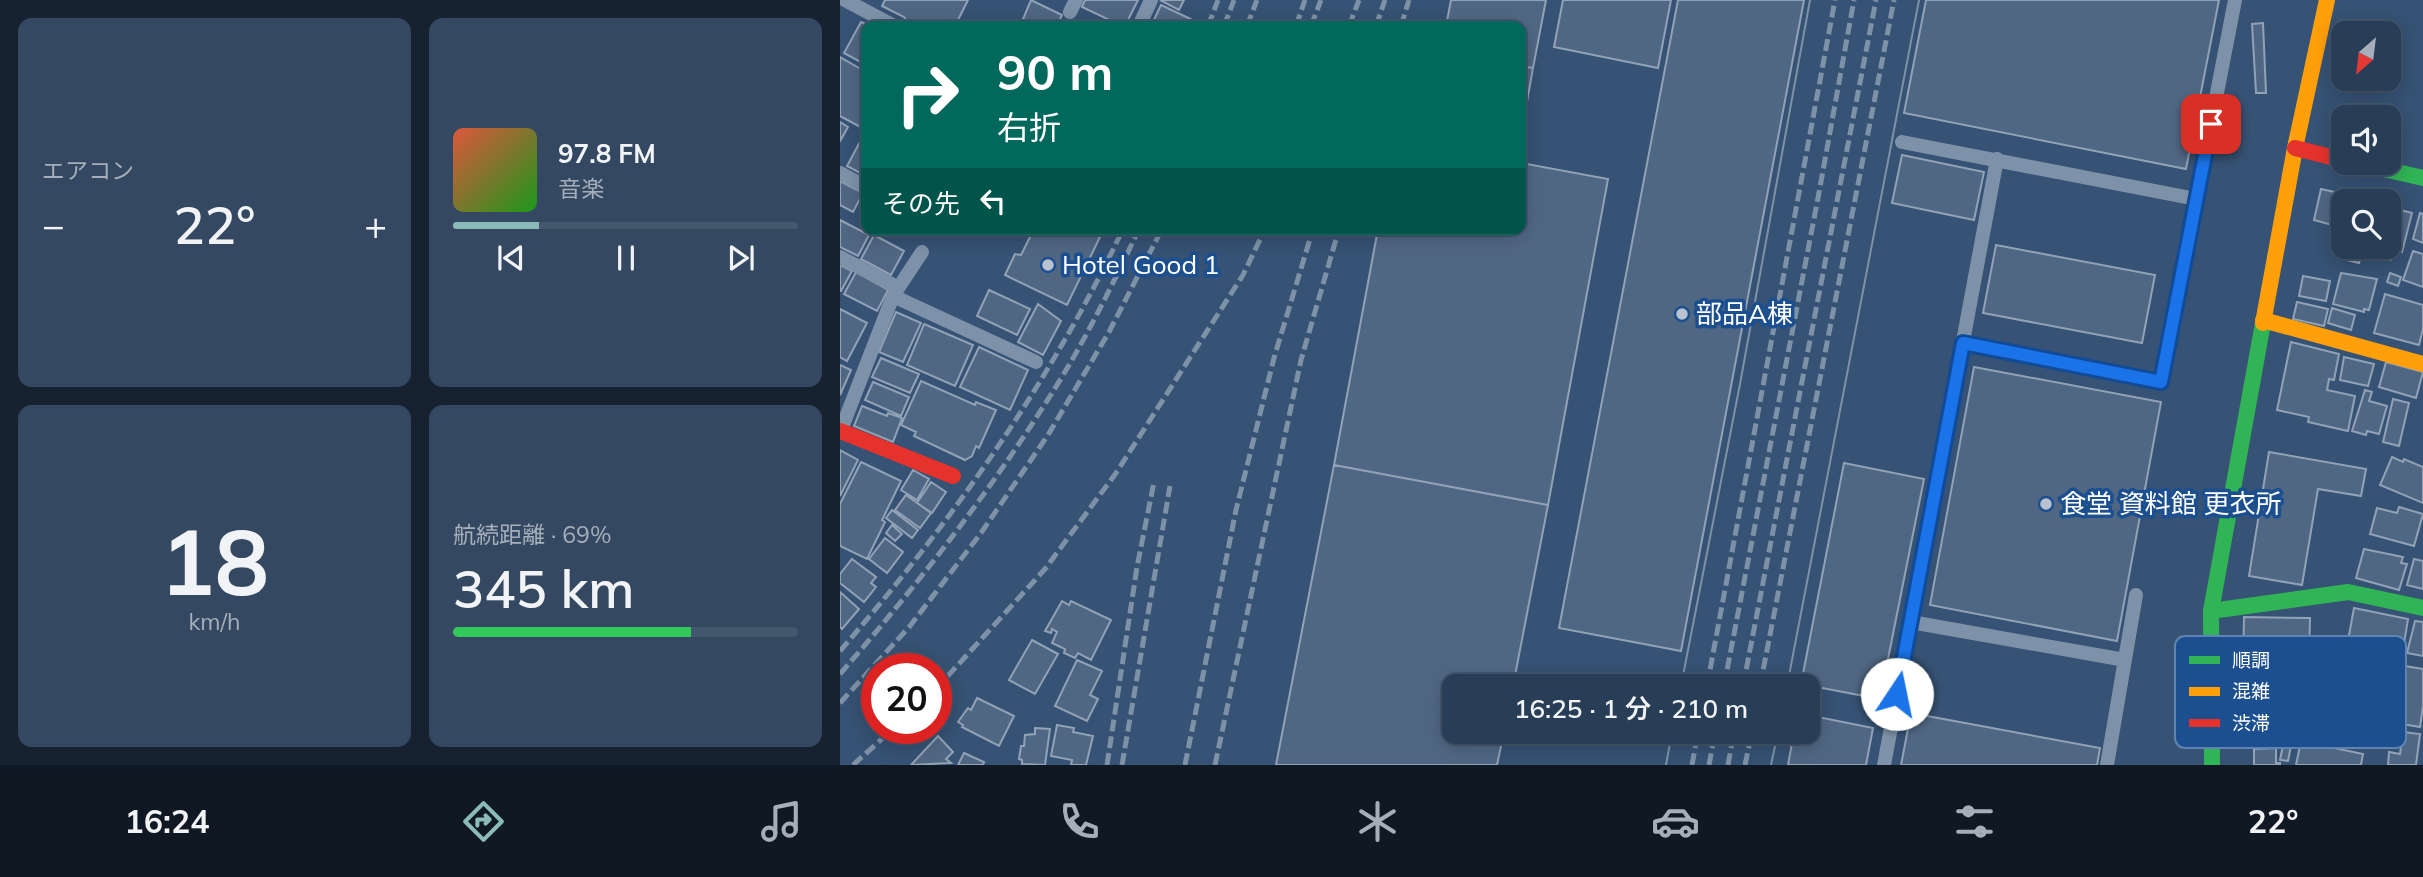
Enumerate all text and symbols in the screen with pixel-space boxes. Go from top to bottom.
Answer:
north arrow [2331,21,2401,91]
map controls [2331,21,2401,259]
text: 90 m [997,41,1113,102]
icon: right [882,49,973,140]
pin [2181,94,2241,154]
icon: arrive [2192,105,2230,143]
button: sound [2331,105,2401,175]
text: 右折 [997,107,1061,147]
text: 97.8 FM [558,137,656,170]
text: エアコン [42,156,134,185]
text: 音楽 [558,174,604,203]
icon: left [974,182,1012,220]
text: その先 [882,187,960,220]
button: search [2331,189,2401,259]
text: 22° [174,192,255,257]
text: − [42,201,65,249]
text: + [364,201,387,249]
icon: previous [492,239,530,277]
icon: pause [607,239,645,277]
icon: next [722,239,760,277]
place label: Hotel Good 1 [1062,248,1219,281]
marker: Hotel Good 1 [1040,257,1056,273]
place label: 部品A棟 [1696,297,1793,330]
marker: 部品A棟 [1674,306,1690,322]
place label: 食堂 資料館 更衣所 [2060,487,2282,520]
marker: 食堂 資料館 更衣所 [2038,496,2054,512]
text: 18 [160,504,269,618]
text: 航続距離 · 69% [453,520,611,549]
text: 345 km [453,556,634,621]
text: km/h [188,607,241,636]
legend [2175,636,2406,748]
text: 順調 [2232,648,2270,672]
speed limit sign: 20 [861,653,952,744]
position arrow [1860,657,1934,731]
text: 混雑 [2232,679,2270,703]
text: 16:25 · 1 分 · 210 m [1514,692,1748,725]
text: 渋滞 [2232,711,2270,735]
icon: directions [459,797,508,846]
icon: music [757,797,806,846]
icon: phone [1055,797,1104,846]
icon: climate [1353,797,1402,846]
icon: car [1651,797,1700,846]
icon: filters [1950,797,1999,846]
text: 16:24 [125,801,209,841]
text: 22° [2248,801,2298,841]

